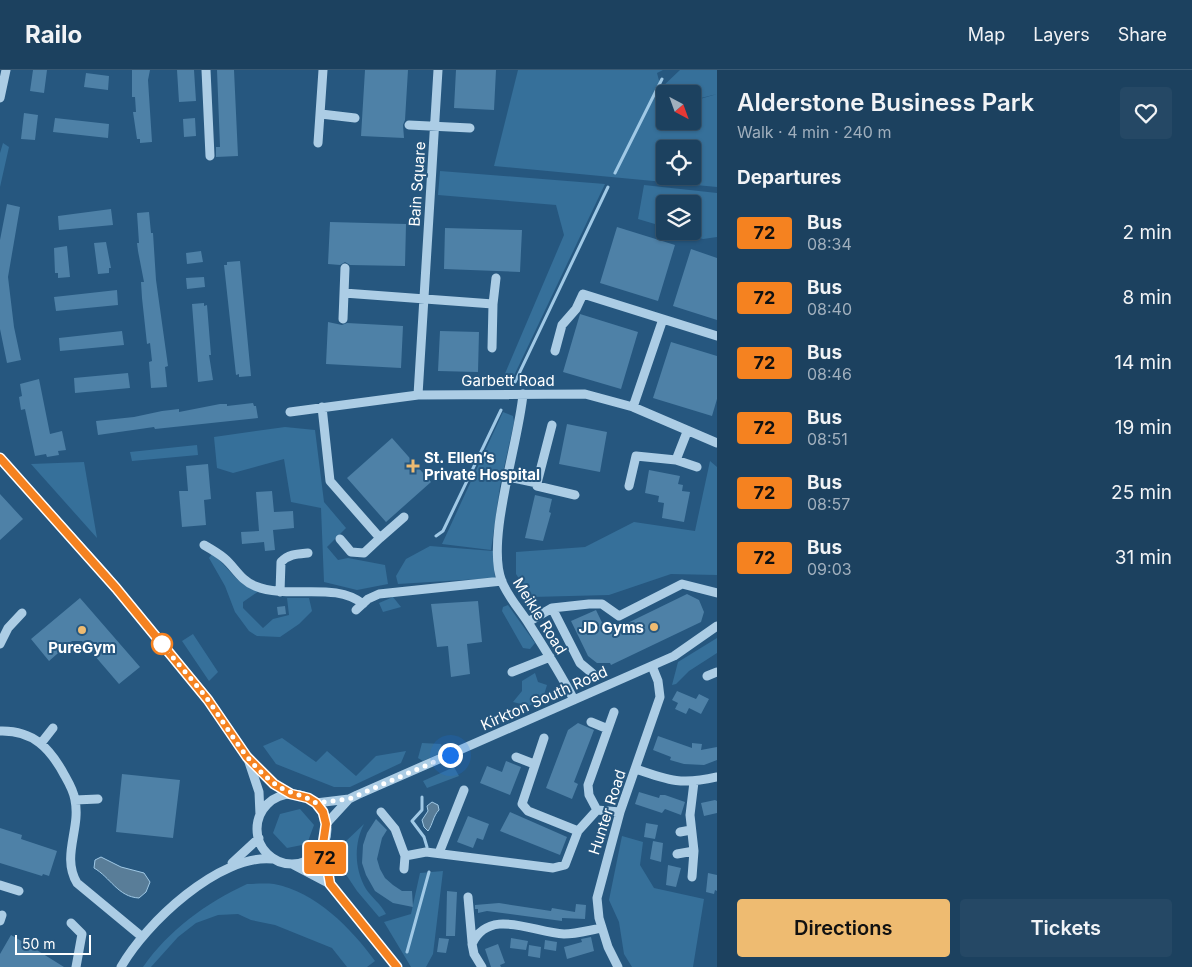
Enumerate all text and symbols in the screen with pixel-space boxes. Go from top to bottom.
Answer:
text: Railo [25,20,82,49]
text: Map [968,24,1005,45]
text: Layers [1033,24,1090,45]
text: Share [1118,24,1167,45]
north arrow [656,85,701,130]
map controls [656,85,701,240]
button: heart [1120,87,1172,139]
text: Alderstone Business Park [737,88,1034,117]
text: Walk · 4 min · 240 m [737,122,891,142]
button: locate [656,140,701,185]
street label: Bain Square [405,141,429,227]
text: Departures [737,166,841,189]
button: layers [656,195,701,240]
text: Bus [807,211,842,234]
text: 2 min [1123,221,1172,244]
text: 72 [754,222,775,243]
text: 08:34 [807,234,852,254]
text: Bus [807,276,842,299]
text: 8 min [1122,286,1172,309]
text: 72 [754,287,775,308]
text: 08:40 [807,299,852,319]
text: Bus [807,341,842,364]
text: 14 min [1114,351,1172,374]
text: 72 [754,352,775,373]
text: 08:46 [807,364,852,384]
street label: Garbett Road [461,371,555,390]
text: Bus [807,406,842,429]
text: 19 min [1115,416,1172,439]
text: 72 [754,417,775,438]
text: 08:51 [807,429,848,449]
place label: St. Ellen’s Private Hospital [424,448,540,484]
marker: St. Ellen’s Private Hospital [406,459,420,473]
text: Bus [807,471,842,494]
text: 25 min [1111,481,1172,504]
text: 72 [754,482,775,503]
text: 08:57 [807,494,850,514]
text: Bus [807,536,842,559]
text: 31 min [1115,546,1172,569]
text: 72 [754,547,775,568]
text: 09:03 [807,559,852,579]
street label: Meikle Road [509,574,571,658]
place label: JD Gyms [578,618,644,637]
marker: JD Gyms [648,621,660,633]
marker: PureGym [76,624,88,636]
unlabelled marker [151,633,173,655]
place label: PureGym [48,638,116,657]
street label: Kirkton South Road [478,662,610,734]
your location [438,743,463,768]
street label: Hunter Road [584,767,630,857]
line badge: 72 [302,842,348,874]
text: 72 [314,847,336,868]
button: Directions [737,899,950,957]
button: Tickets [960,899,1172,957]
scale bar [15,932,91,955]
text: 50 m [22,935,56,952]

